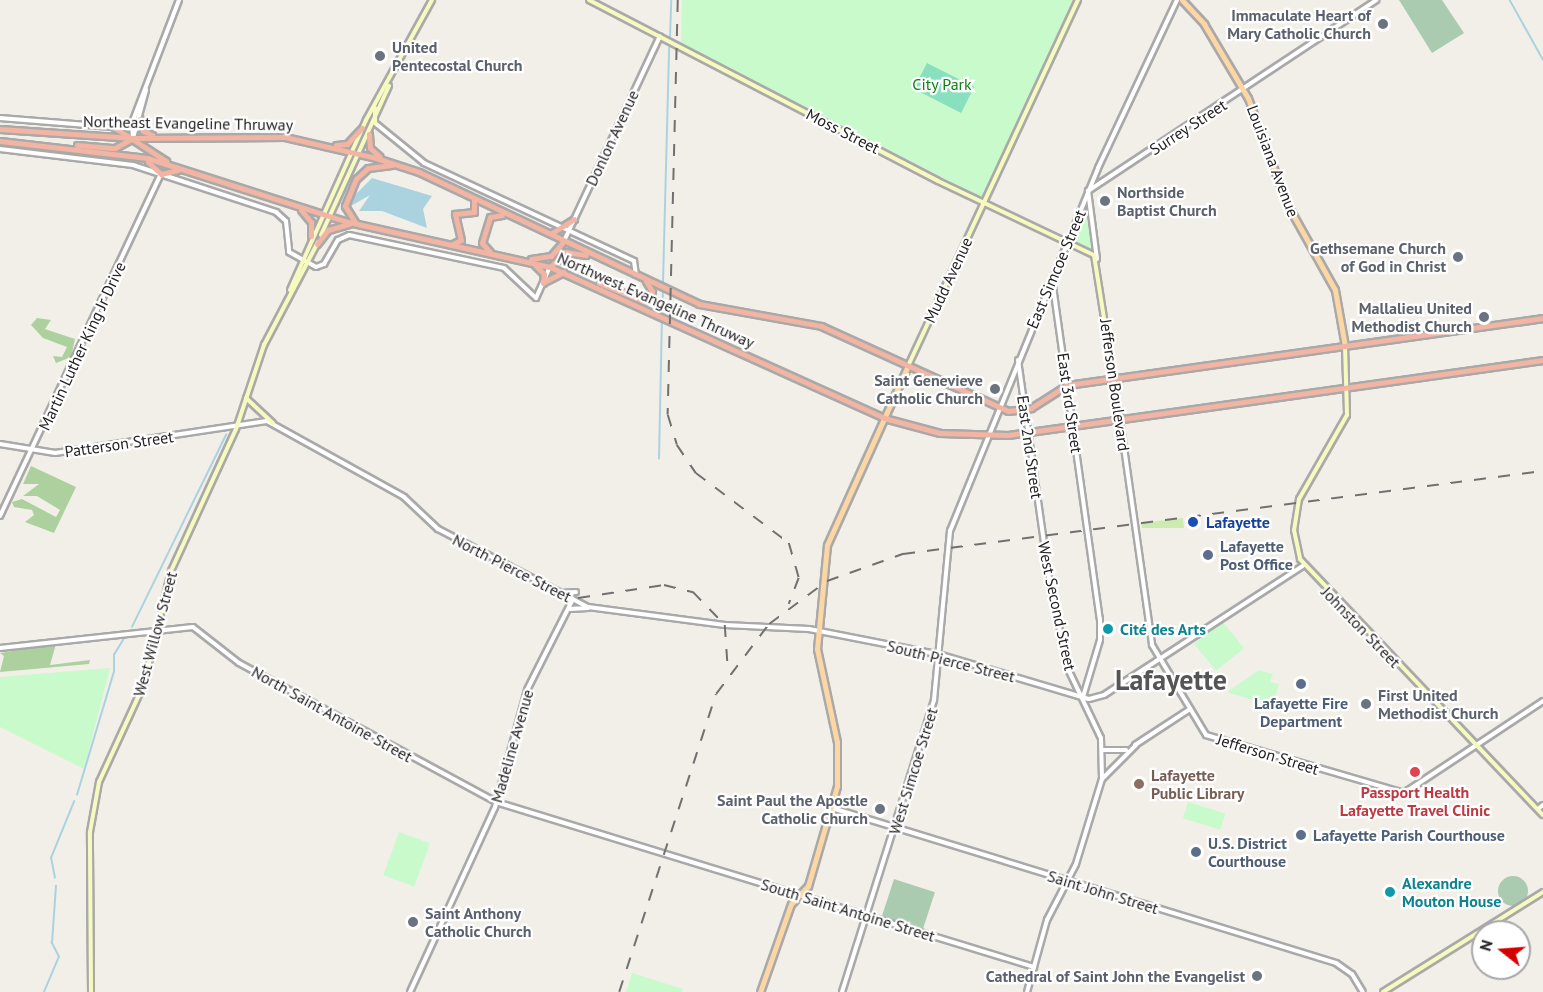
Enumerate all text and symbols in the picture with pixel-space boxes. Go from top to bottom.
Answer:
place label: Immaculate Heart of Mary Catholic Church [1226,5,1371,43]
marker: Immaculate Heart of Mary Catholic Church [1376,17,1390,31]
place label: United Pentecostal Church [392,37,523,75]
marker: United Pentecostal Church [373,49,387,63]
park label: City Park [912,74,972,94]
street label: Donlon Avenue [581,87,643,189]
street label: Surrey Street [1146,95,1230,159]
street label: Louisiana Avenue [1243,102,1303,220]
street label: Moss Street [803,104,883,158]
street label: Northeast Evangeline Thruway [83,112,293,134]
place label: Northside Baptist Church [1117,182,1217,220]
marker: Northside Baptist Church [1098,194,1112,208]
street label: East Simcoe Street [1022,207,1090,331]
street label: Mudd Avenue [920,234,976,326]
place label: Gethsemane Church of God in Christ [1310,238,1446,276]
street label: Northwest Evangeline Thruway [554,248,758,352]
marker: Gethsemane Church of God in Christ [1451,250,1465,264]
street label: Martin Luther King Jr Drive [34,259,130,433]
place label: Mallalieu United Methodist Church [1351,298,1472,336]
marker: Mallalieu United Methodist Church [1477,310,1491,324]
street label: Jefferson Boulevard [1096,318,1134,452]
street label: East 3rd Street [1053,352,1087,454]
place label: Saint Genevieve Catholic Church [874,370,983,408]
marker: Saint Genevieve Catholic Church [988,382,1002,396]
street label: East 2nd Street [1013,394,1047,500]
street label: Patterson Street [63,427,175,461]
place label: Lafayette [1206,512,1270,532]
marker: Lafayette [1184,513,1202,531]
street label: North Pierce Street [449,530,575,606]
place label: Lafayette Post Office [1220,536,1293,574]
street label: West Second Street [1034,540,1080,672]
marker: Lafayette Post Office [1201,548,1215,562]
street label: West Willow Street [129,569,181,699]
street label: Johnston Street [1318,582,1404,672]
place label: Cité des Arts [1120,619,1207,639]
marker: Cité des Arts [1101,622,1115,636]
street label: South Pierce Street [885,636,1017,686]
street label: North Saint Antoine Street [248,662,416,766]
district label: Lafayette [1115,663,1227,697]
marker: Lafayette Fire Department [1294,677,1308,691]
place label: First United Methodist Church [1378,685,1499,723]
street label: Madeline Avenue [487,687,537,805]
place label: Lafayette Fire Department [1254,693,1348,731]
marker: First United Methodist Church [1359,697,1373,711]
street label: West Simcoe Street [885,705,941,837]
street label: Jefferson Street [1215,729,1321,779]
marker: Passport Health Lafayette Travel Clinic [1406,763,1424,781]
place label: Lafayette Public Library [1151,765,1245,803]
marker: Lafayette Public Library [1132,777,1146,791]
place label: Passport Health Lafayette Travel Clinic [1339,782,1491,820]
place label: Saint Paul the Apostle Catholic Church [716,790,868,828]
marker: Saint Paul the Apostle Catholic Church [873,802,887,816]
place label: Lafayette Parish Courthouse [1313,825,1505,845]
marker: Lafayette Parish Courthouse [1294,828,1308,842]
place label: U.S. District Courthouse [1208,833,1288,871]
marker: U.S. District Courthouse [1189,845,1203,859]
street label: Saint John Street [1045,866,1161,918]
place label: Alexandre Mouton House [1402,873,1501,911]
street label: South Saint Antoine Street [758,874,938,946]
marker: Alexandre Mouton House [1383,885,1397,899]
place label: Saint Anthony Catholic Church [425,903,532,941]
marker: Saint Anthony Catholic Church [406,915,420,929]
north arrow [1471,920,1531,980]
text: N [1475,937,1497,953]
place label: Cathedral of Saint John the Evangelist [986,966,1245,986]
marker: Cathedral of Saint John the Evangelist [1250,969,1264,983]

